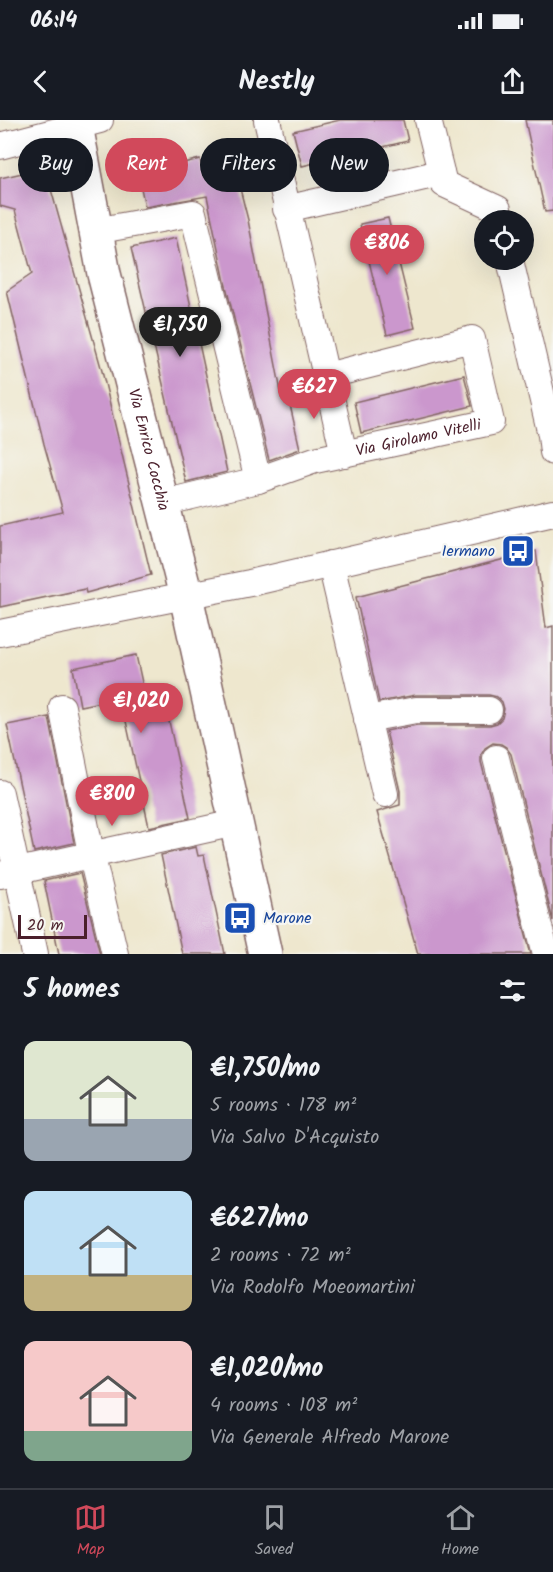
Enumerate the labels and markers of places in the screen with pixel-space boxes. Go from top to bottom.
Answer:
pin: €806 [351,225,423,276]
pin: €1,750 [131,307,229,358]
pin: €627 [278,369,350,420]
bus stop icon: Iermano [500,533,536,569]
place label: Iermano [442,539,495,564]
pin: €1,020 [92,683,190,734]
pin: €800 [76,776,148,827]
bus stop icon: Marone [222,900,258,936]
place label: Marone [263,906,311,931]

